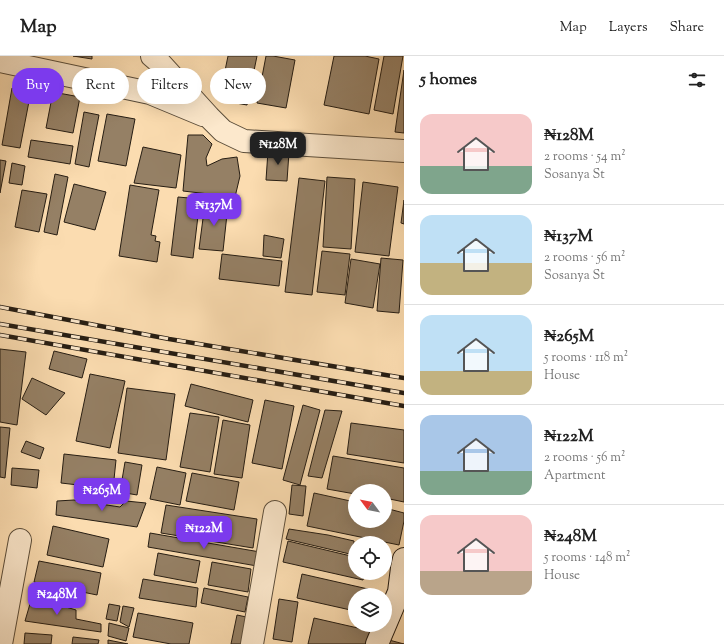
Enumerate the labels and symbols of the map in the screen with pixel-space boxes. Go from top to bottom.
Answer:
pin: ₦128M [250,132,306,166]
pin: ₦137M [186,193,242,227]
pin: ₦265M [74,478,130,512]
north arrow [348,484,392,528]
pin: ₦122M [176,516,232,550]
pin: ₦248M [29,582,85,616]

